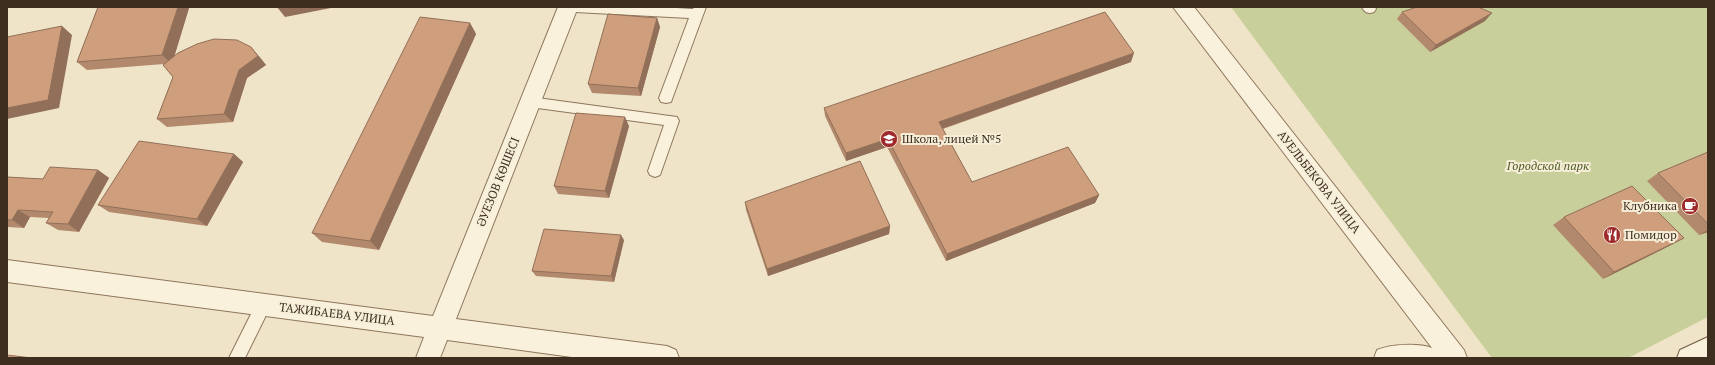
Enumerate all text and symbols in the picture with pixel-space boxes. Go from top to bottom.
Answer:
street label: АУЕЛЬБЕКОВА УЛИЦА [1275,127,1365,237]
school or university icon: Школа, лицей №5 [879,129,899,149]
place label: Школа, лицей №5 [902,131,1001,146]
street label: ӘУЕЗОВ КӨШЕСІ [473,135,522,229]
park label: Городской парк [1506,158,1589,173]
cafe icon: Клубника [1680,196,1700,216]
place label: Клубника [1623,198,1677,213]
restaurant icon: Помидор [1602,225,1622,245]
place label: Помидор [1625,227,1677,242]
street label: ТАЖИБАЕВА УЛИЦА [279,299,396,328]

